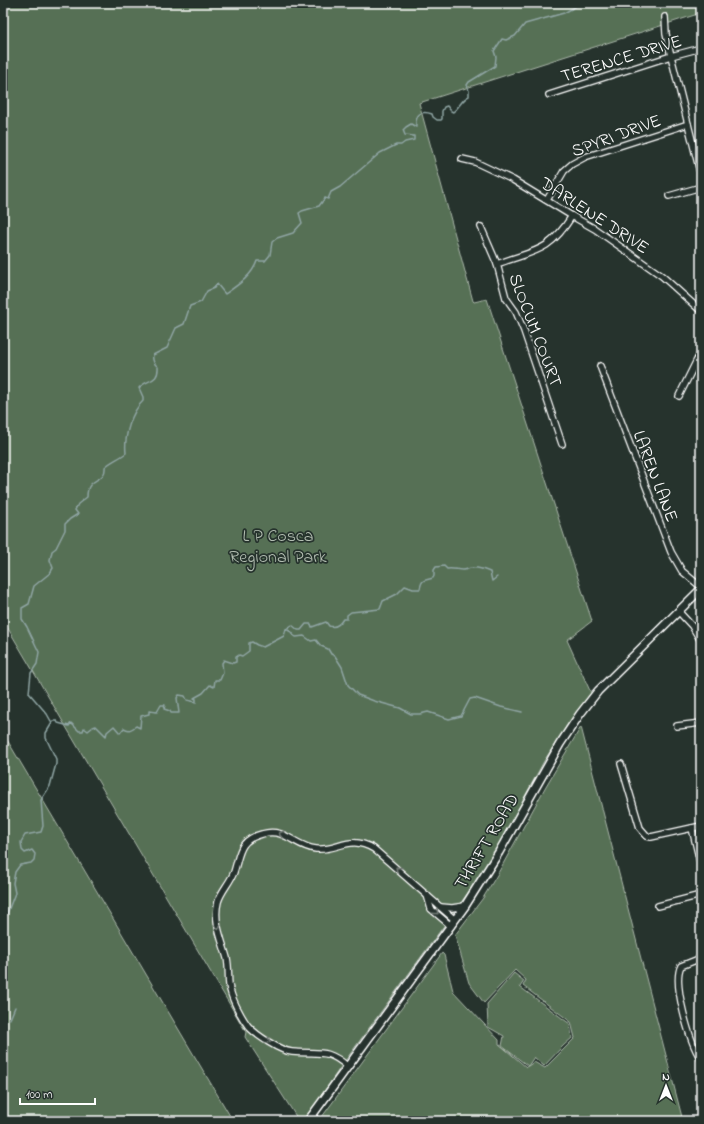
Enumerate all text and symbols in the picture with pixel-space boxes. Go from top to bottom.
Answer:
street label: TERENCE DRIVE [558,29,685,91]
street label: SPYRI DRIVE [568,109,665,165]
street label: DARLENE DRIVE [534,171,654,262]
street label: SLOCUM COURT [501,270,568,391]
street label: LAREN LANE [625,427,684,526]
park label: L P Cosca Regional Park [229,524,327,572]
street label: THRIFT ROAD [449,789,527,895]
one-way arrow [278,831,285,839]
one-way arrow [395,866,403,874]
one-way arrow [431,908,439,915]
one-way arrow [214,924,223,930]
one-way arrow [264,1036,271,1043]
north arrow [646,1066,686,1106]
text: N [662,1069,670,1085]
scale bar [20,1080,95,1106]
text: 100 m [26,1086,53,1104]

